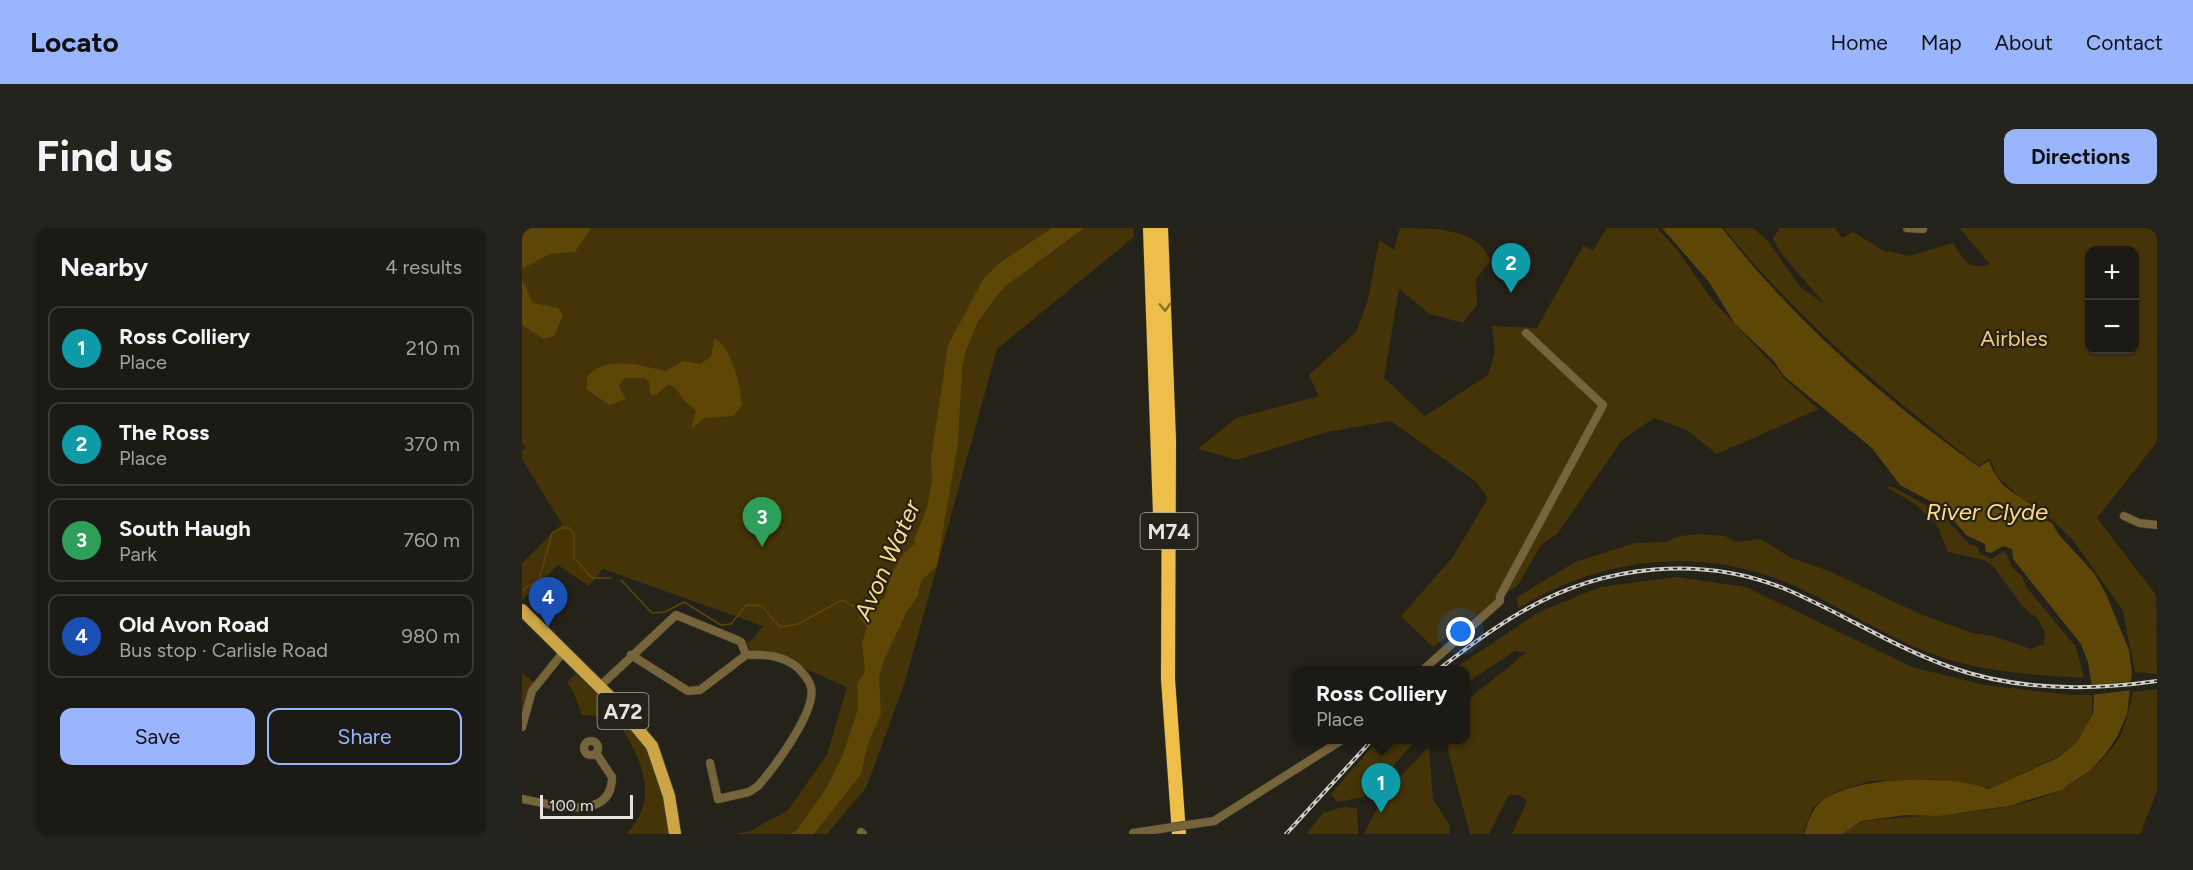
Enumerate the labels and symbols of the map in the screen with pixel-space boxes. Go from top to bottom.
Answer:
pin: 2 [1492,244,1530,293]
one-way arrow [1159,303,1171,312]
park label: Airbles [1980,325,2048,352]
water label: Avon Water [847,495,927,625]
water label: River Clyde [1926,497,2048,526]
pin: 3 [742,498,782,547]
road number: M74 [1140,513,1198,549]
pin: 4 [528,578,568,627]
your location [1446,617,1475,646]
road number: A72 [598,693,648,729]
pin: 1 [1362,764,1400,813]
scale bar [540,792,633,820]

